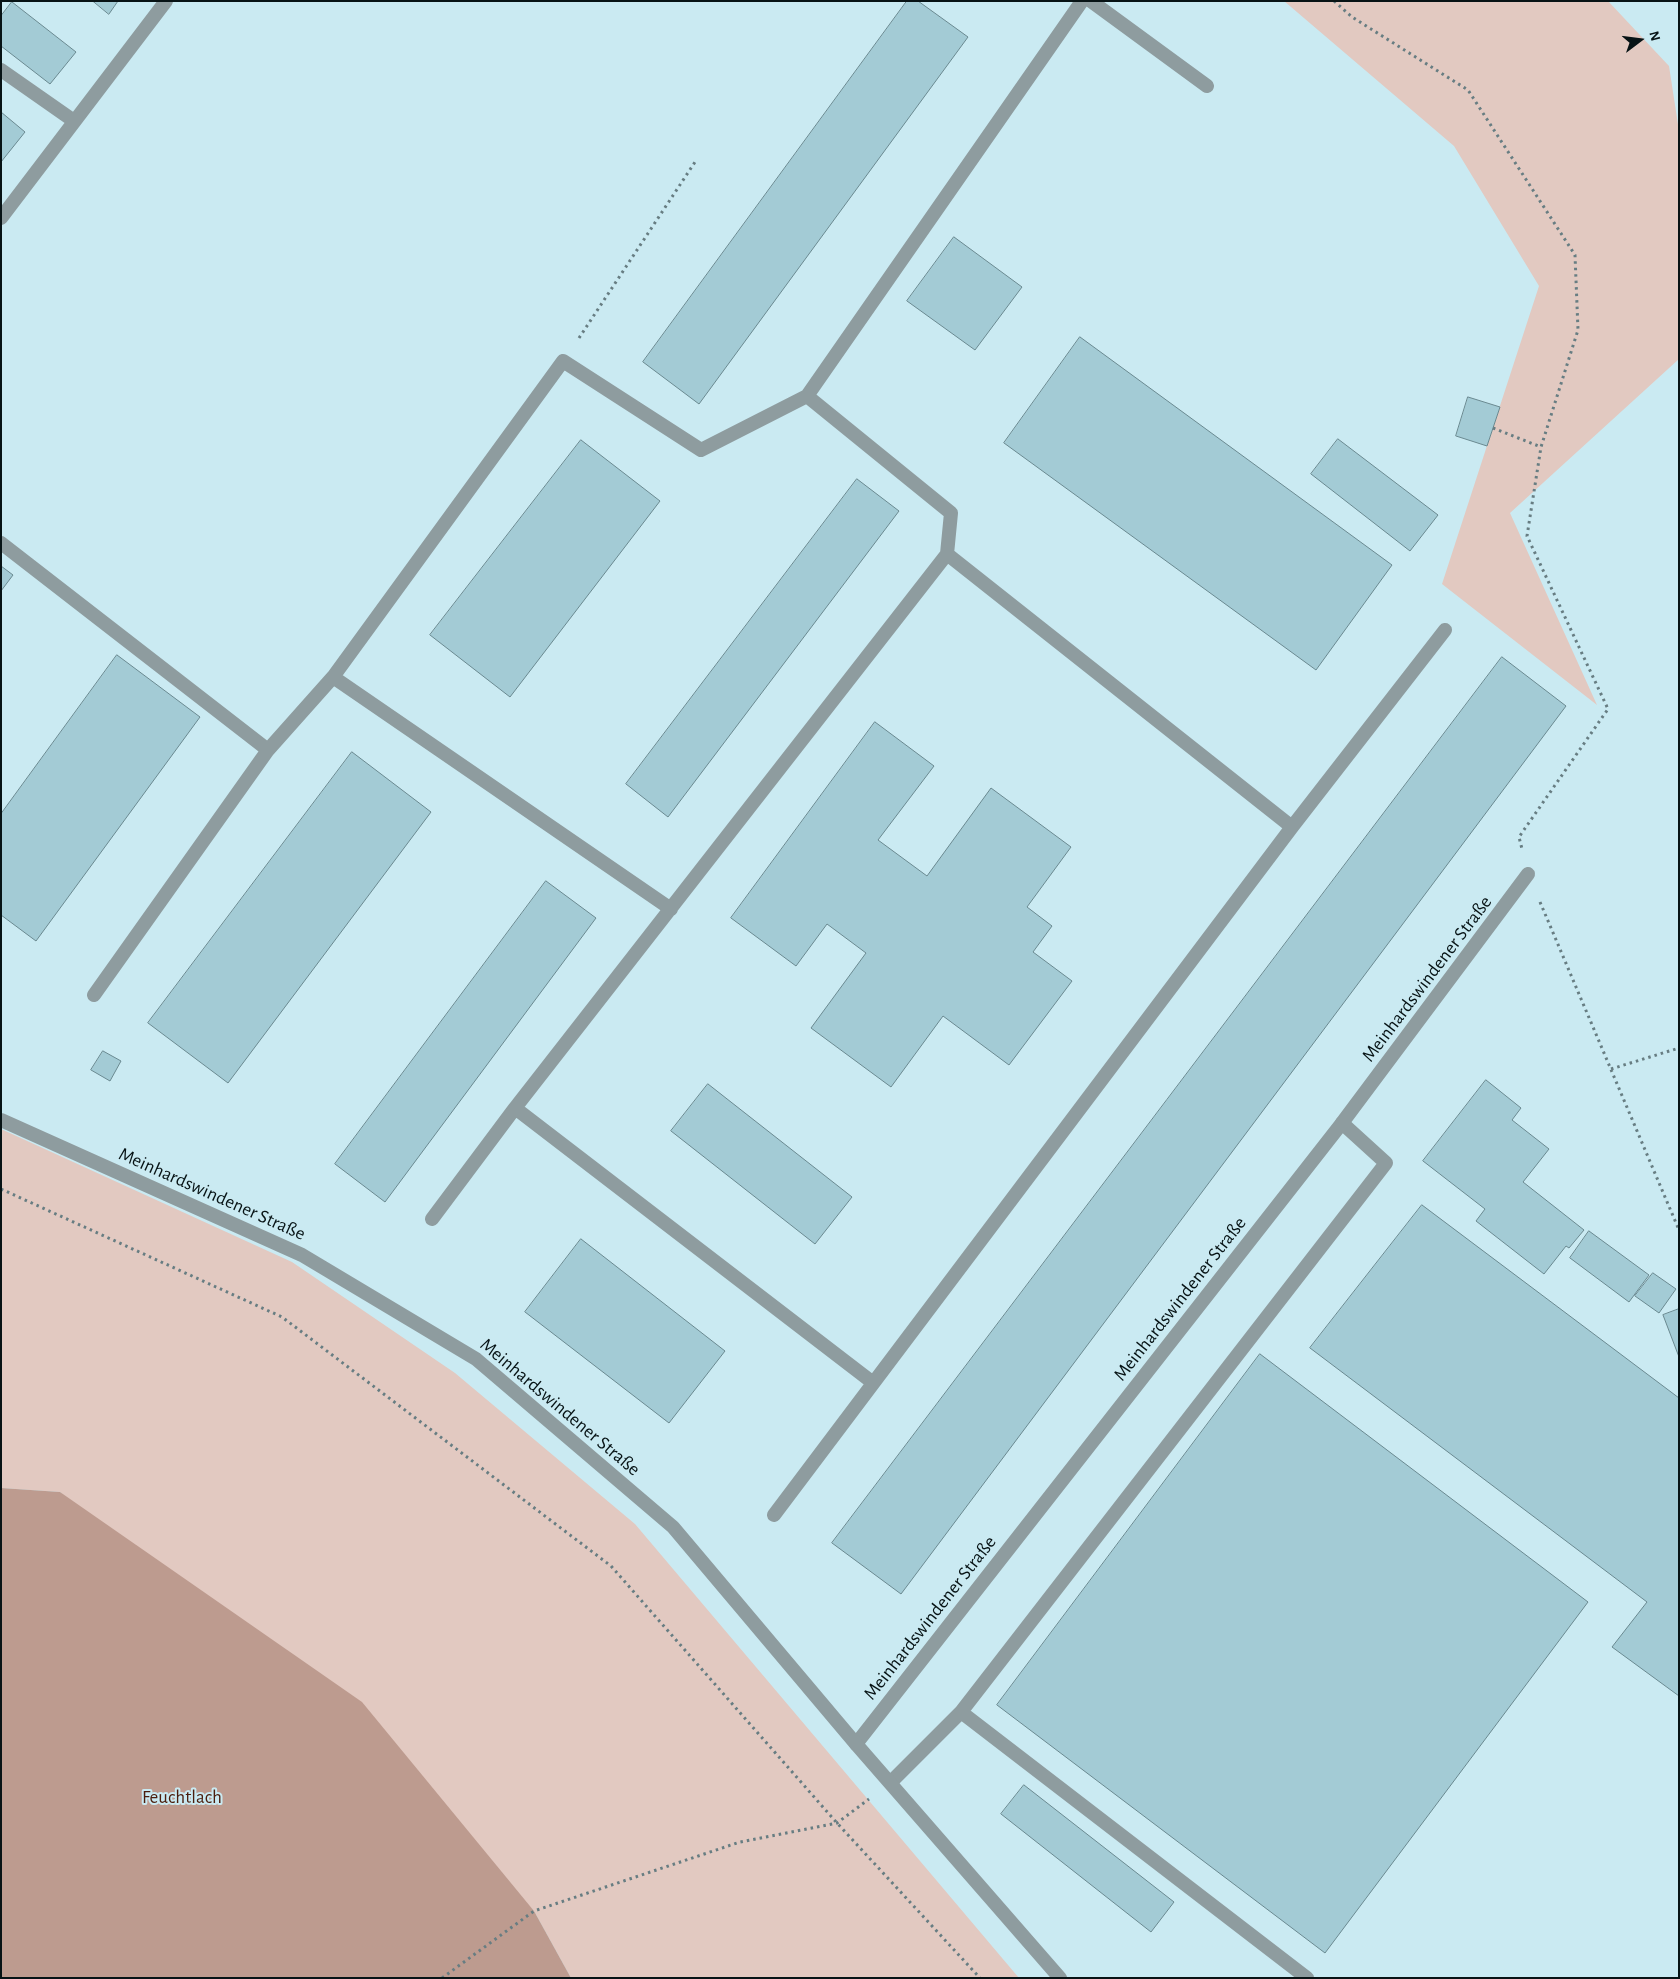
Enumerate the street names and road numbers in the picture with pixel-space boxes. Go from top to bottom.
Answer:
street label: Meinhardswindener Straße [1357,892,1497,1066]
street label: Meinhardswindener Straße [115,1143,309,1245]
street label: Meinhardswindener Straße [1109,1212,1251,1386]
street label: Meinhardswindener Straße [475,1333,645,1481]
street label: Meinhardswindener Straße [859,1531,1001,1705]

